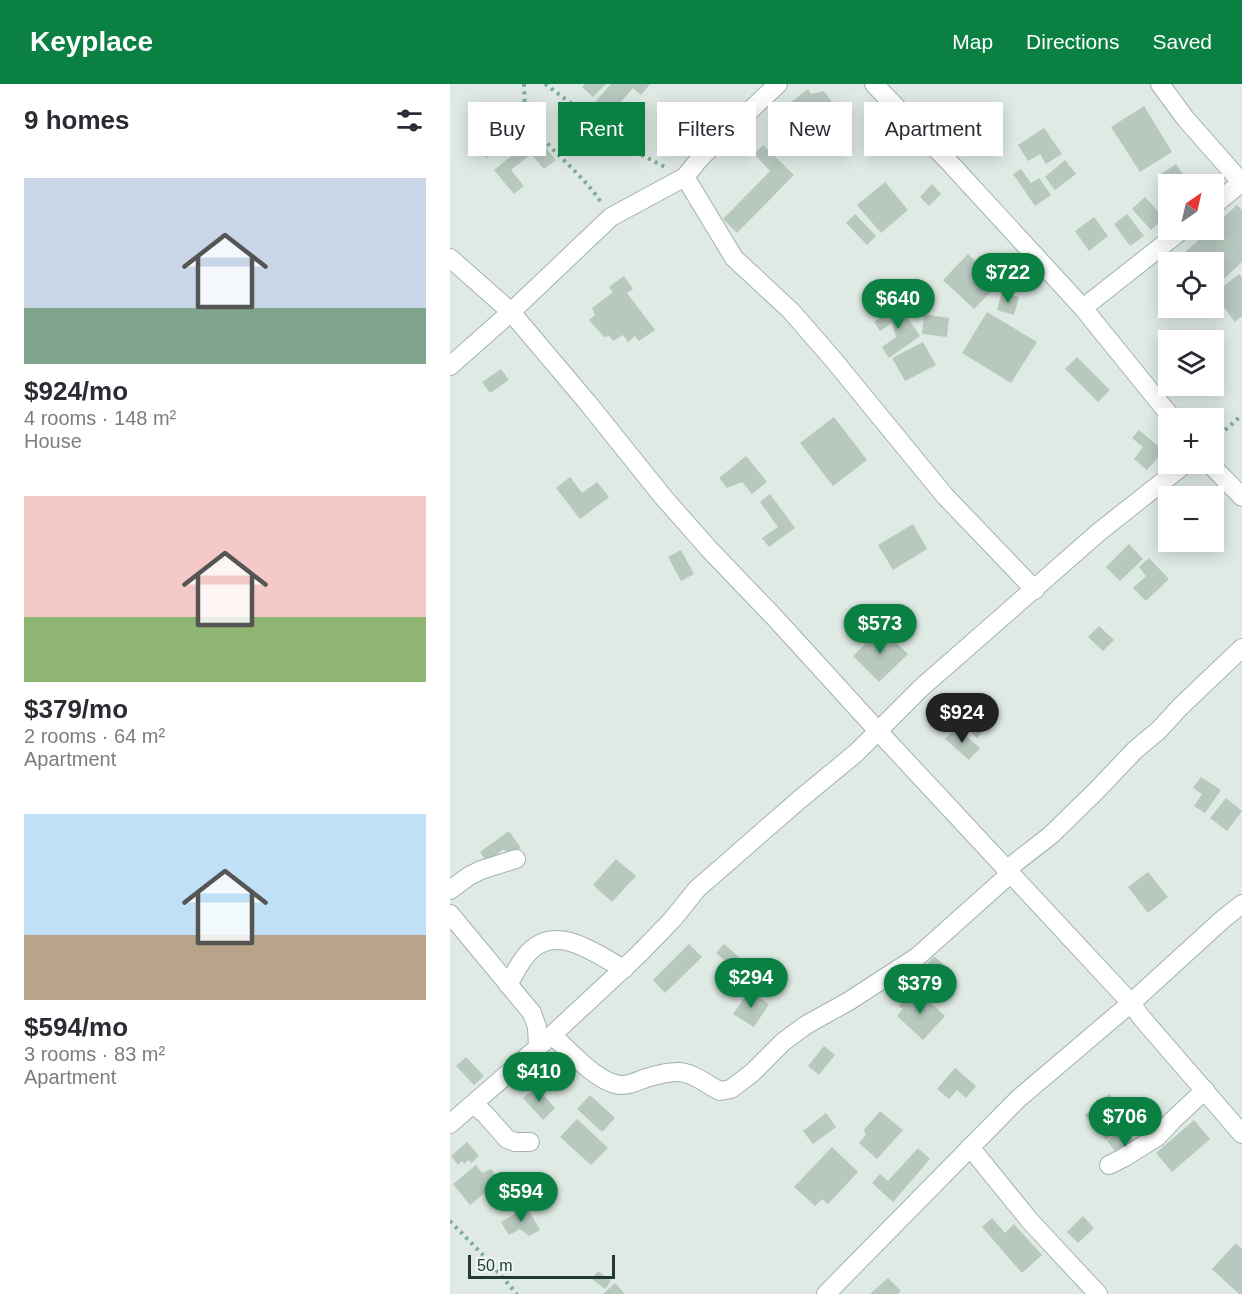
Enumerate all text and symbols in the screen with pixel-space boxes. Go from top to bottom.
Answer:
text: Keyplace [30,26,153,57]
text: Map [952,30,993,53]
text: Directions [1026,30,1119,53]
text: Saved [1152,30,1212,53]
chip: Buy [468,102,546,156]
chip: Rent [558,102,645,156]
chip: Filters [657,102,756,156]
chip: New [768,102,852,156]
chip: Apartment [864,102,1003,156]
icon: filters [393,104,426,137]
text: 9 homes [24,105,130,135]
north arrow [1158,174,1224,240]
map controls [1158,174,1224,552]
icon: home [171,217,279,325]
button: locate [1158,252,1224,318]
pin: $722 [972,253,1044,304]
text: $722 [986,261,1030,283]
pin: $640 [862,279,934,330]
text: $640 [876,287,920,309]
button: layers [1158,330,1224,396]
text: $924/mo [24,376,128,406]
text: 4 rooms · 148 m² [24,407,176,429]
button: + [1158,408,1224,474]
text: House [24,430,82,452]
button: − [1158,486,1224,552]
icon: home [171,535,279,643]
pin: $573 [844,604,916,655]
text: $573 [858,612,902,634]
pin: $924 [926,693,998,744]
text: $379/mo [24,694,128,724]
text: $924 [940,701,984,723]
text: 2 rooms · 64 m² [24,725,165,747]
text: Apartment [24,748,116,770]
icon: home [171,853,279,961]
pin: $294 [715,958,787,1009]
pin: $379 [884,964,956,1015]
text: $294 [729,966,773,988]
text: $379 [898,972,942,994]
text: $594/mo [24,1012,128,1042]
text: 3 rooms · 83 m² [24,1043,165,1065]
pin: $410 [503,1052,575,1103]
text: $410 [517,1060,561,1082]
text: Apartment [24,1066,116,1088]
pin: $706 [1089,1097,1161,1148]
text: $706 [1103,1105,1147,1127]
pin: $594 [485,1172,557,1223]
text: $594 [499,1180,543,1202]
scale bar [468,1252,615,1280]
text: 50 m [477,1257,513,1274]

